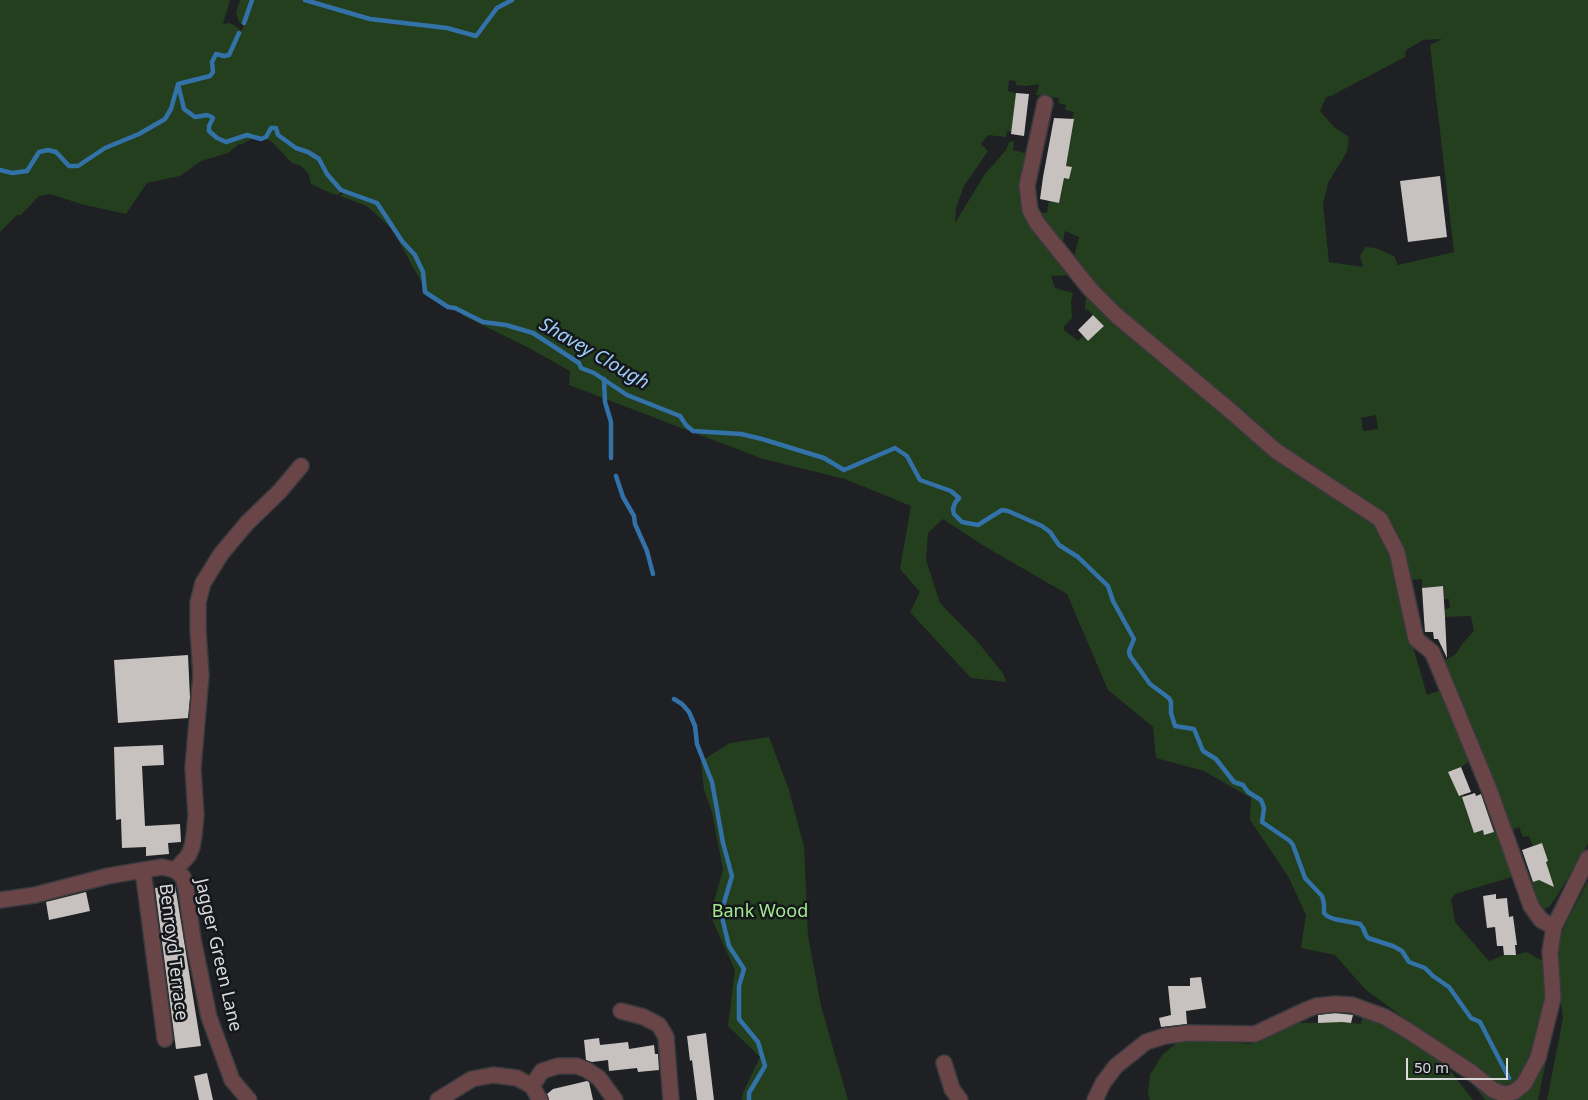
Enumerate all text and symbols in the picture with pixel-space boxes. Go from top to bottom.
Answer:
water label: Shavey Clough [535,313,653,395]
street label: Jagger Green Lane [190,876,246,1034]
street label: Benroyd Terrace [154,882,192,1022]
park label: Bank Wood [712,901,808,923]
scale bar [1408,1048,1510,1080]
text: 50 m [1414,1057,1449,1077]

